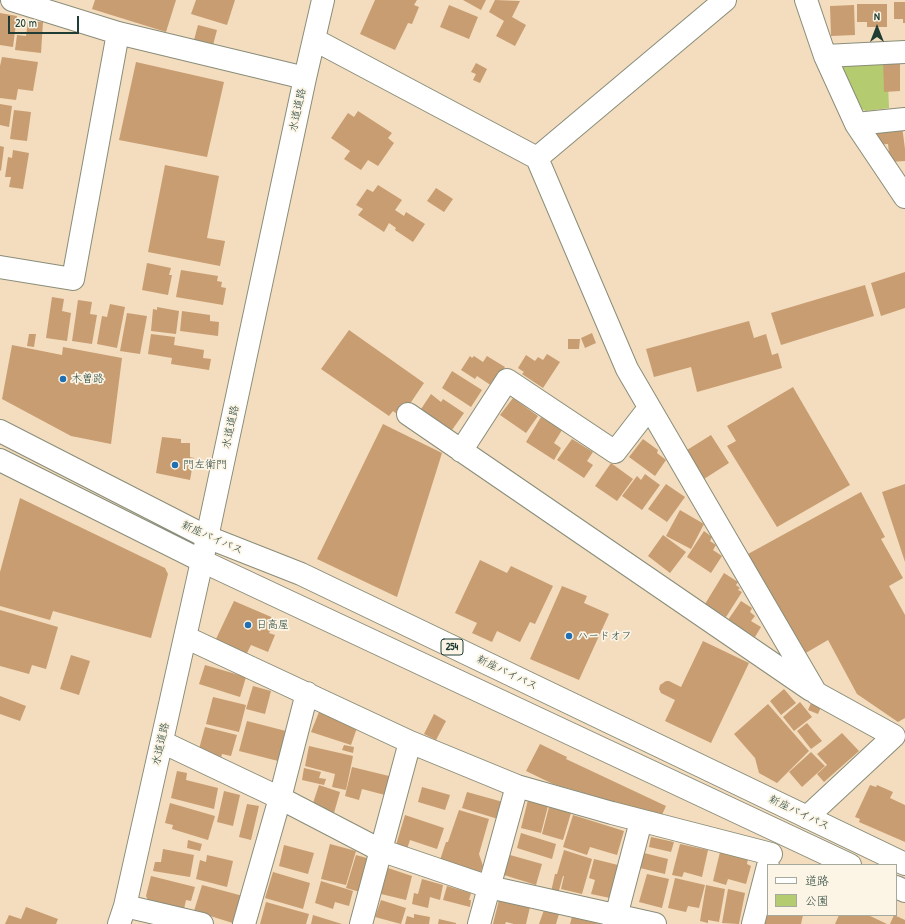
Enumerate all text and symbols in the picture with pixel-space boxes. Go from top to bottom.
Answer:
scale bar [10,8,81,34]
north arrow [857,8,897,48]
text: N [874,9,880,23]
text: 20 m [15,14,37,31]
street label: 水道道路 [287,87,309,133]
place label: 木曽路 [71,372,104,386]
marker: 木曽路 [58,374,68,384]
street label: 水道道路 [220,404,242,450]
place label: 門左衛門 [183,458,227,472]
marker: 門左衛門 [170,460,180,470]
street label: 新座バイパス [179,519,245,557]
place label: 日高屋 [256,618,289,632]
marker: 日高屋 [243,620,253,630]
place label: ハードオフ [577,629,632,643]
marker: ハードオフ [564,631,574,641]
road number: 254 [441,639,463,655]
street label: 新座バイパス [474,653,540,693]
street label: 水道道路 [150,721,172,767]
street label: 新座バイパス [766,793,832,833]
legend [767,864,897,916]
text: 道路 [805,872,829,889]
text: 公園 [805,892,829,909]

